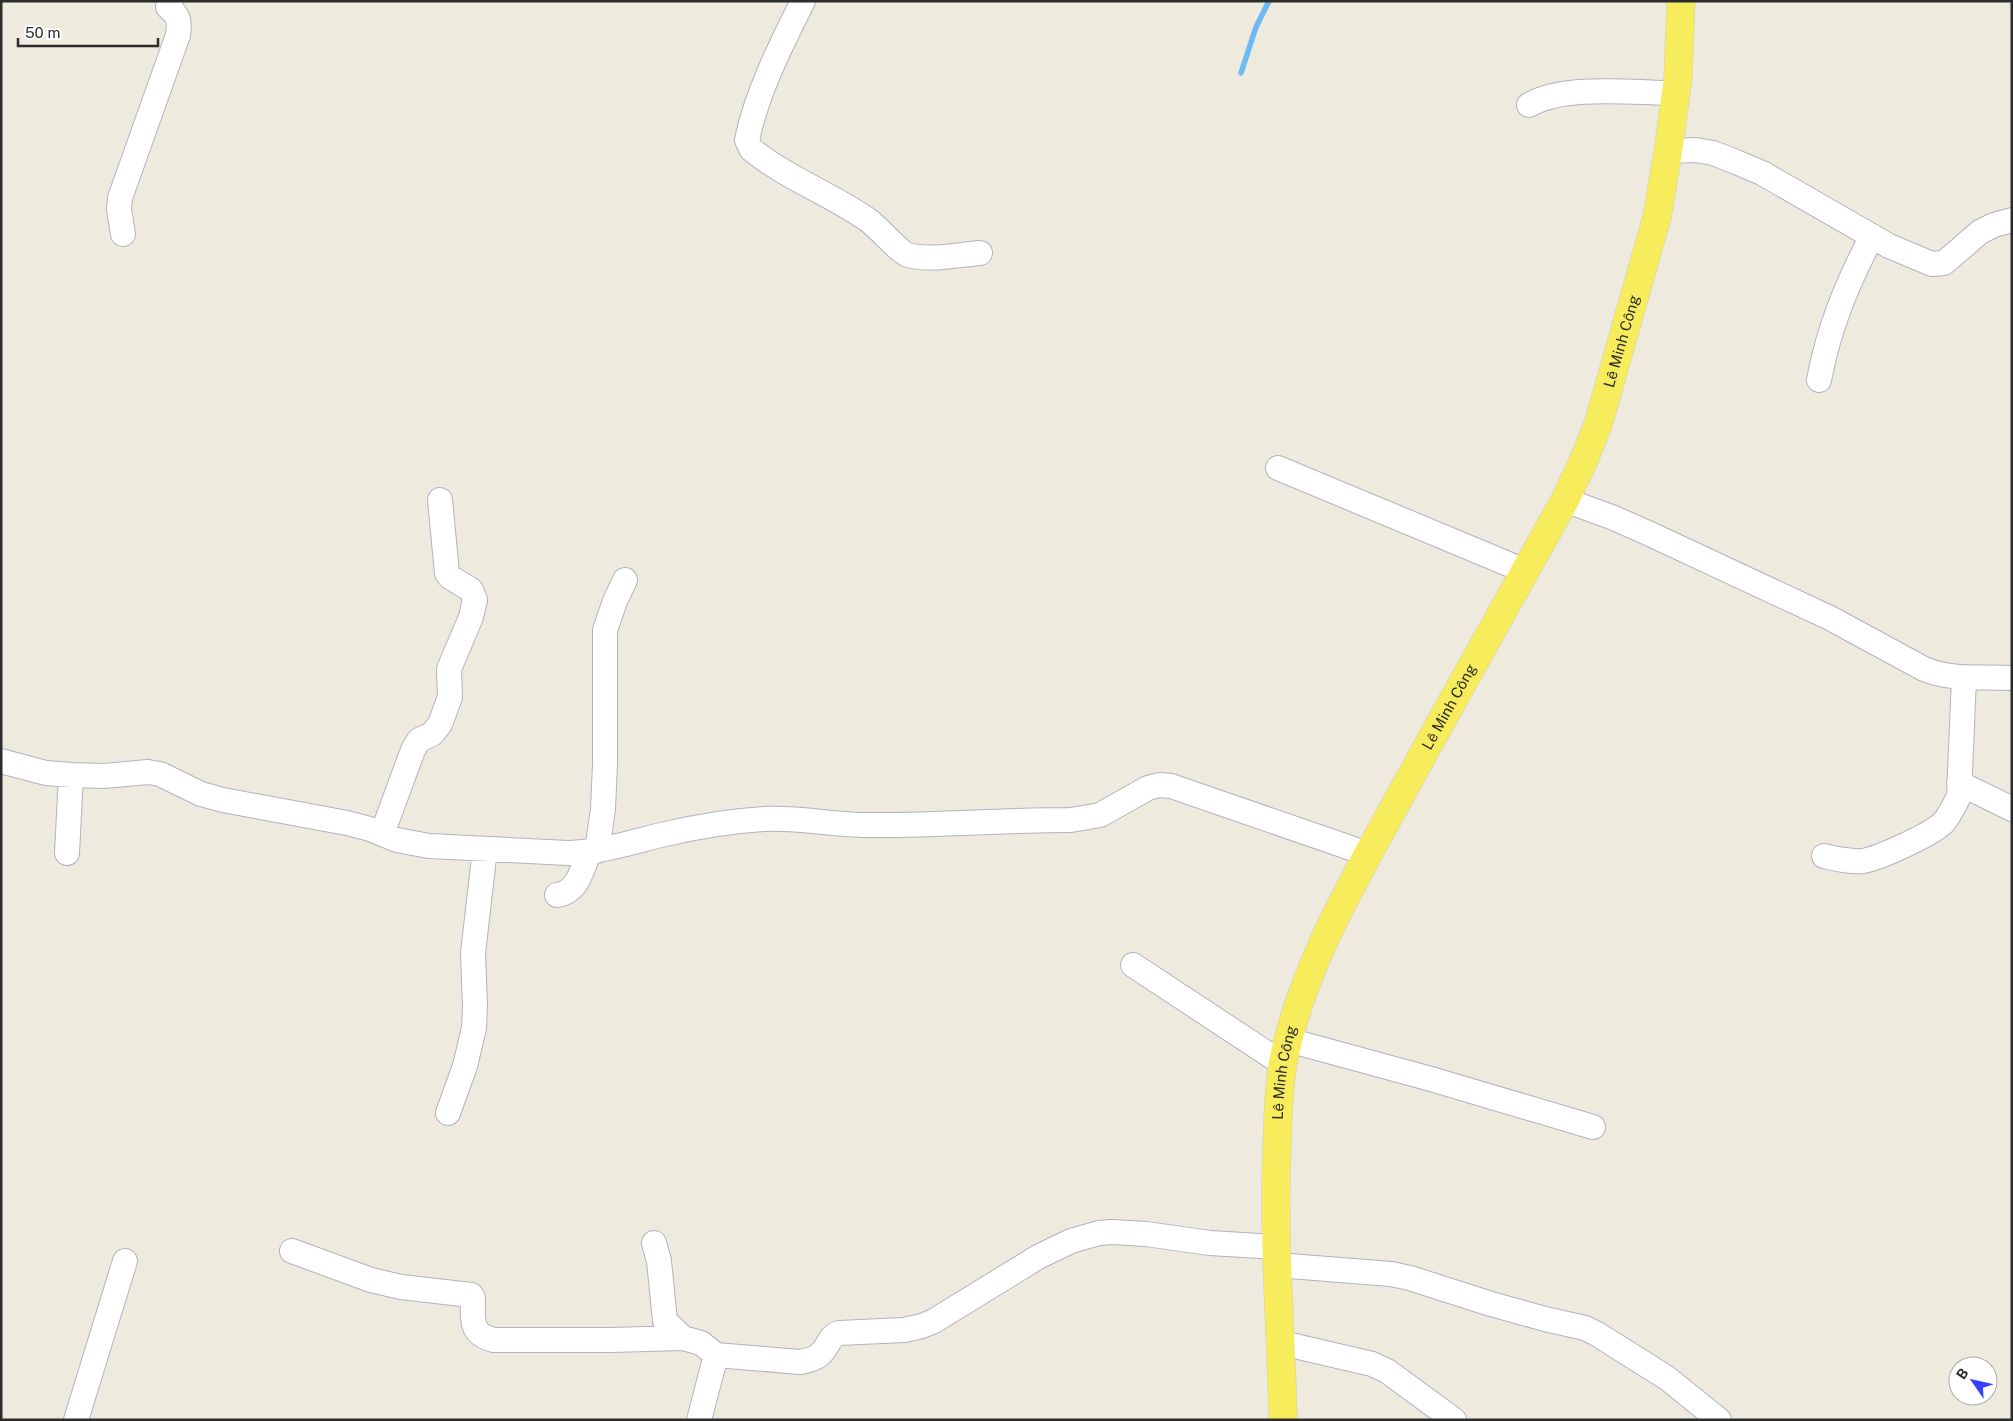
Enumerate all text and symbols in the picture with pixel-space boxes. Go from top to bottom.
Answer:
scale bar [18,15,158,47]
text: 50 m [25,24,60,41]
street label: Lê Minh Công [1600,293,1642,389]
street label: Lê Minh Công [1418,661,1479,752]
street label: Lê Minh Công [1269,1023,1300,1120]
north arrow [1948,1356,1998,1406]
text: B [1953,1365,1972,1382]

